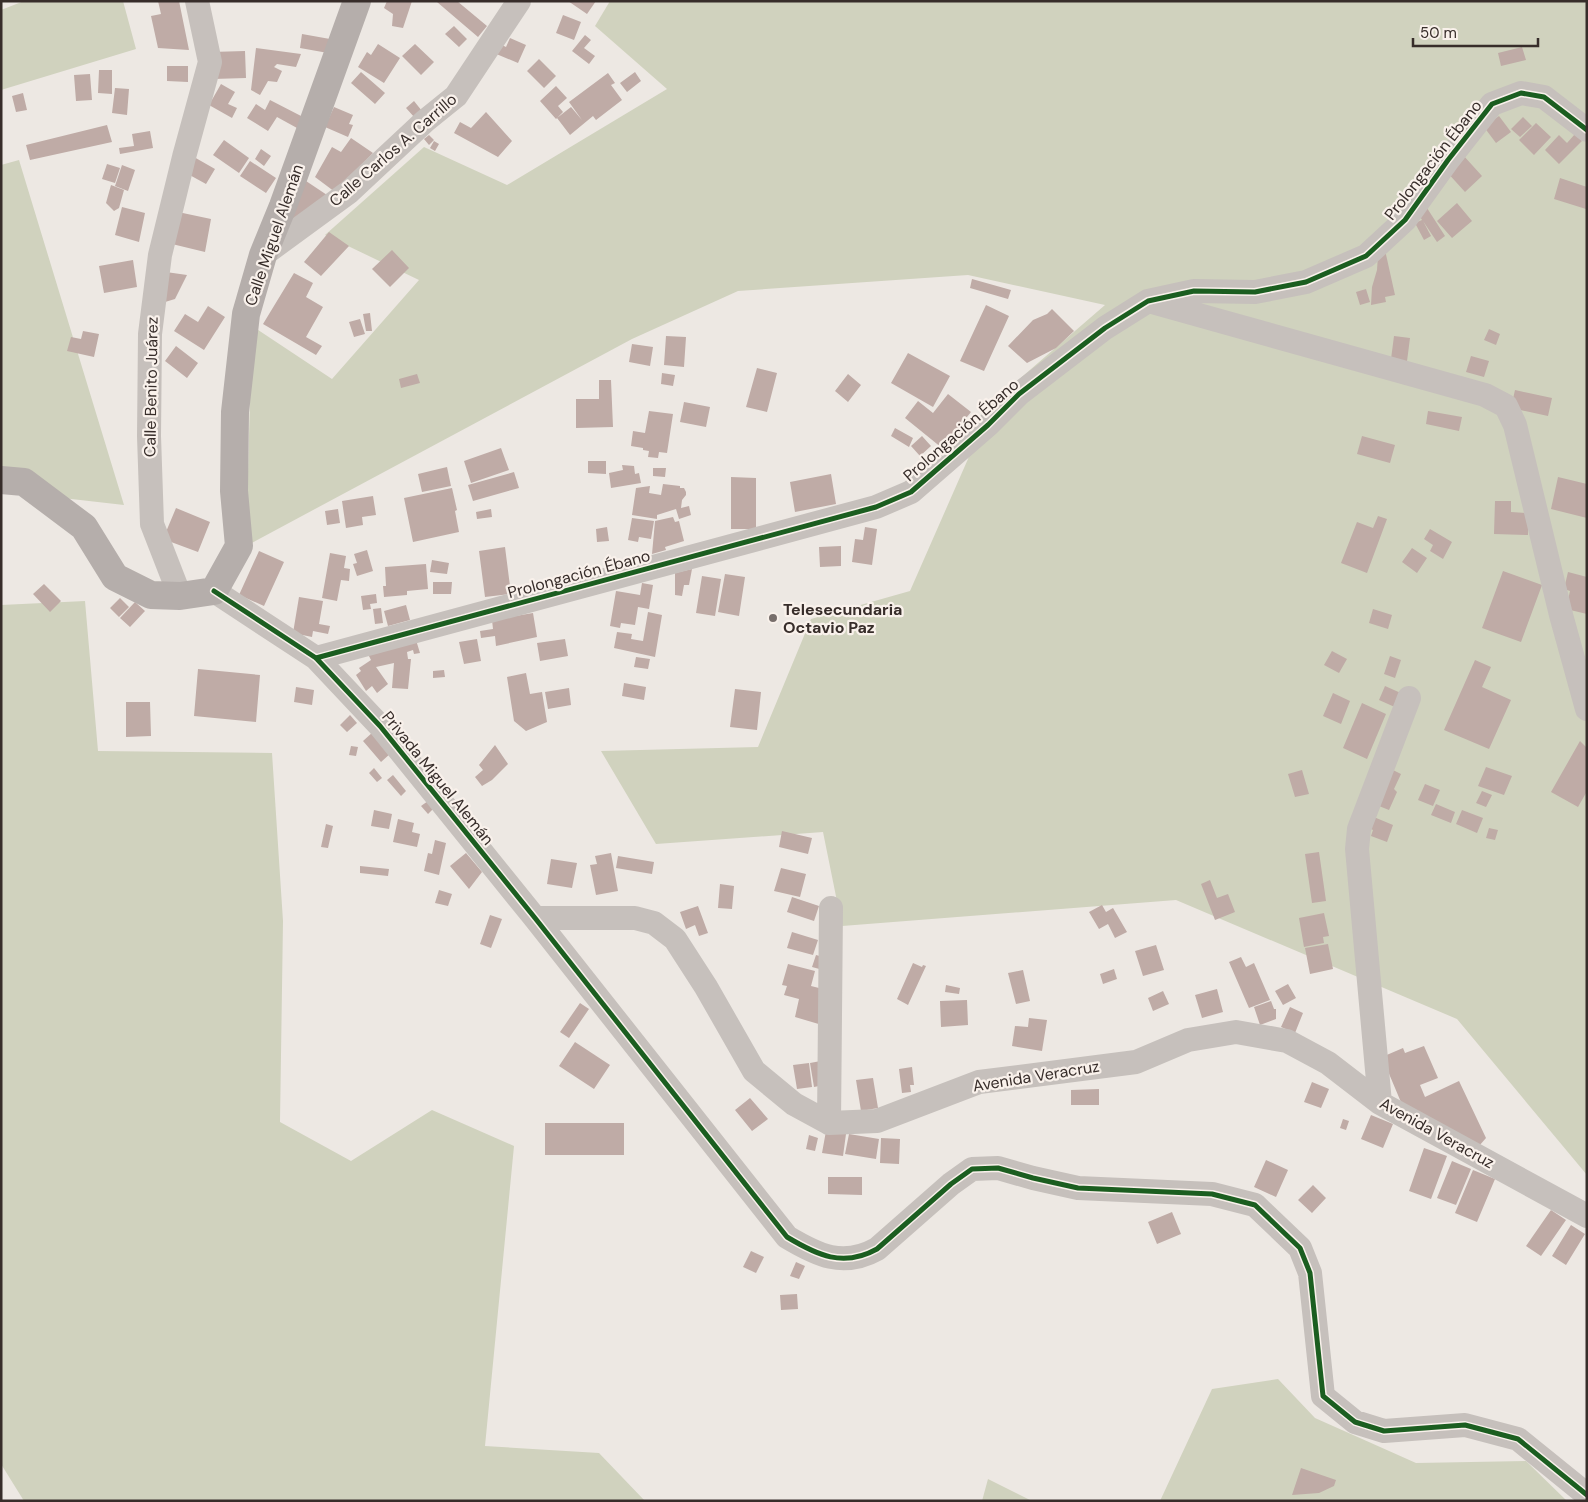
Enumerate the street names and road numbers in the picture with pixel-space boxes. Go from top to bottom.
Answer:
street label: Calle Carlos A. Carrillo [325,89,461,211]
street label: Prolongación Ébano [1380,96,1486,224]
street label: Calle Miguel Alemán [240,161,308,309]
street label: Calle Benito Juárez [139,317,163,457]
street label: Prolongación Ébano [899,374,1023,486]
street label: Prolongación Ébano [505,545,653,603]
street label: Privada Miguel Alemán [377,707,499,849]
street label: Avenida Veracruz [971,1056,1101,1096]
street label: Avenida Veracruz [1376,1093,1498,1173]

